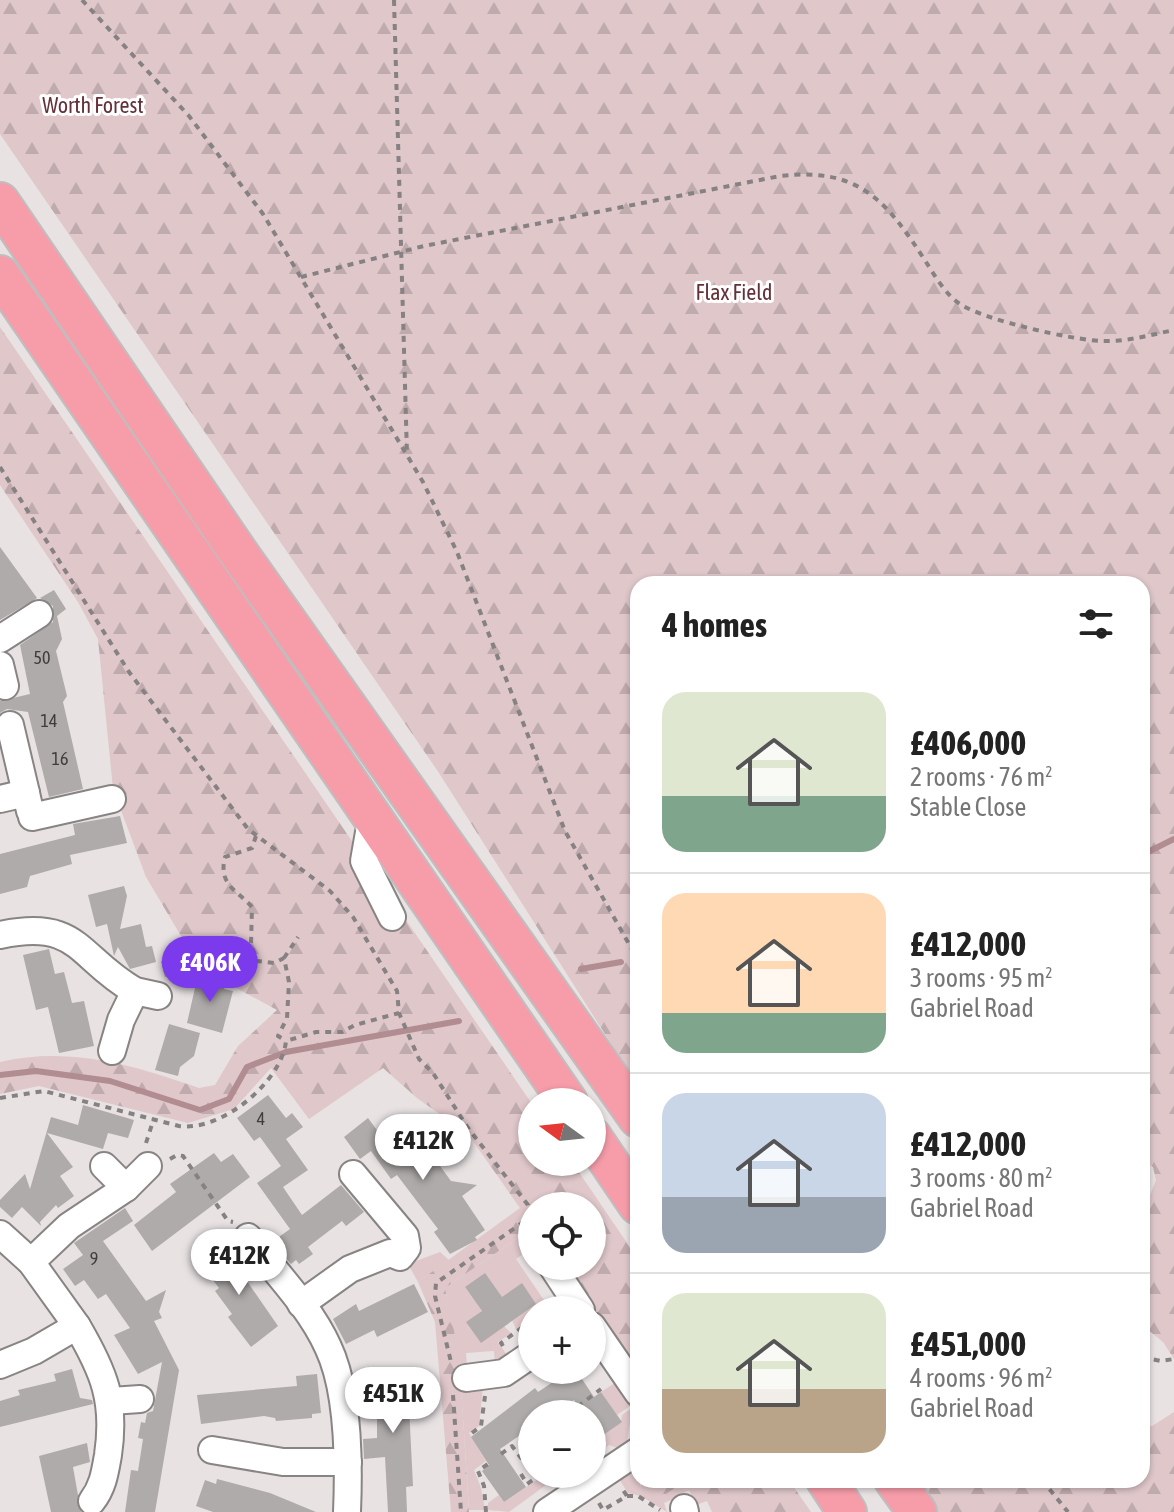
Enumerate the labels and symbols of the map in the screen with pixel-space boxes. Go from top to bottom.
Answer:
park label: Worth Forest [42,92,144,118]
park label: Flax Field [696,279,772,305]
house number: 50 [34,647,50,668]
house number: 14 [41,710,57,731]
house number: 16 [52,748,68,769]
pin: £406K [154,936,266,1004]
north arrow [518,1088,606,1176]
house number: 4 [257,1108,265,1129]
pin: £412K [367,1114,479,1182]
pin: £412K [183,1229,295,1297]
house number: 9 [90,1248,98,1269]
pin: £451K [337,1367,449,1435]

